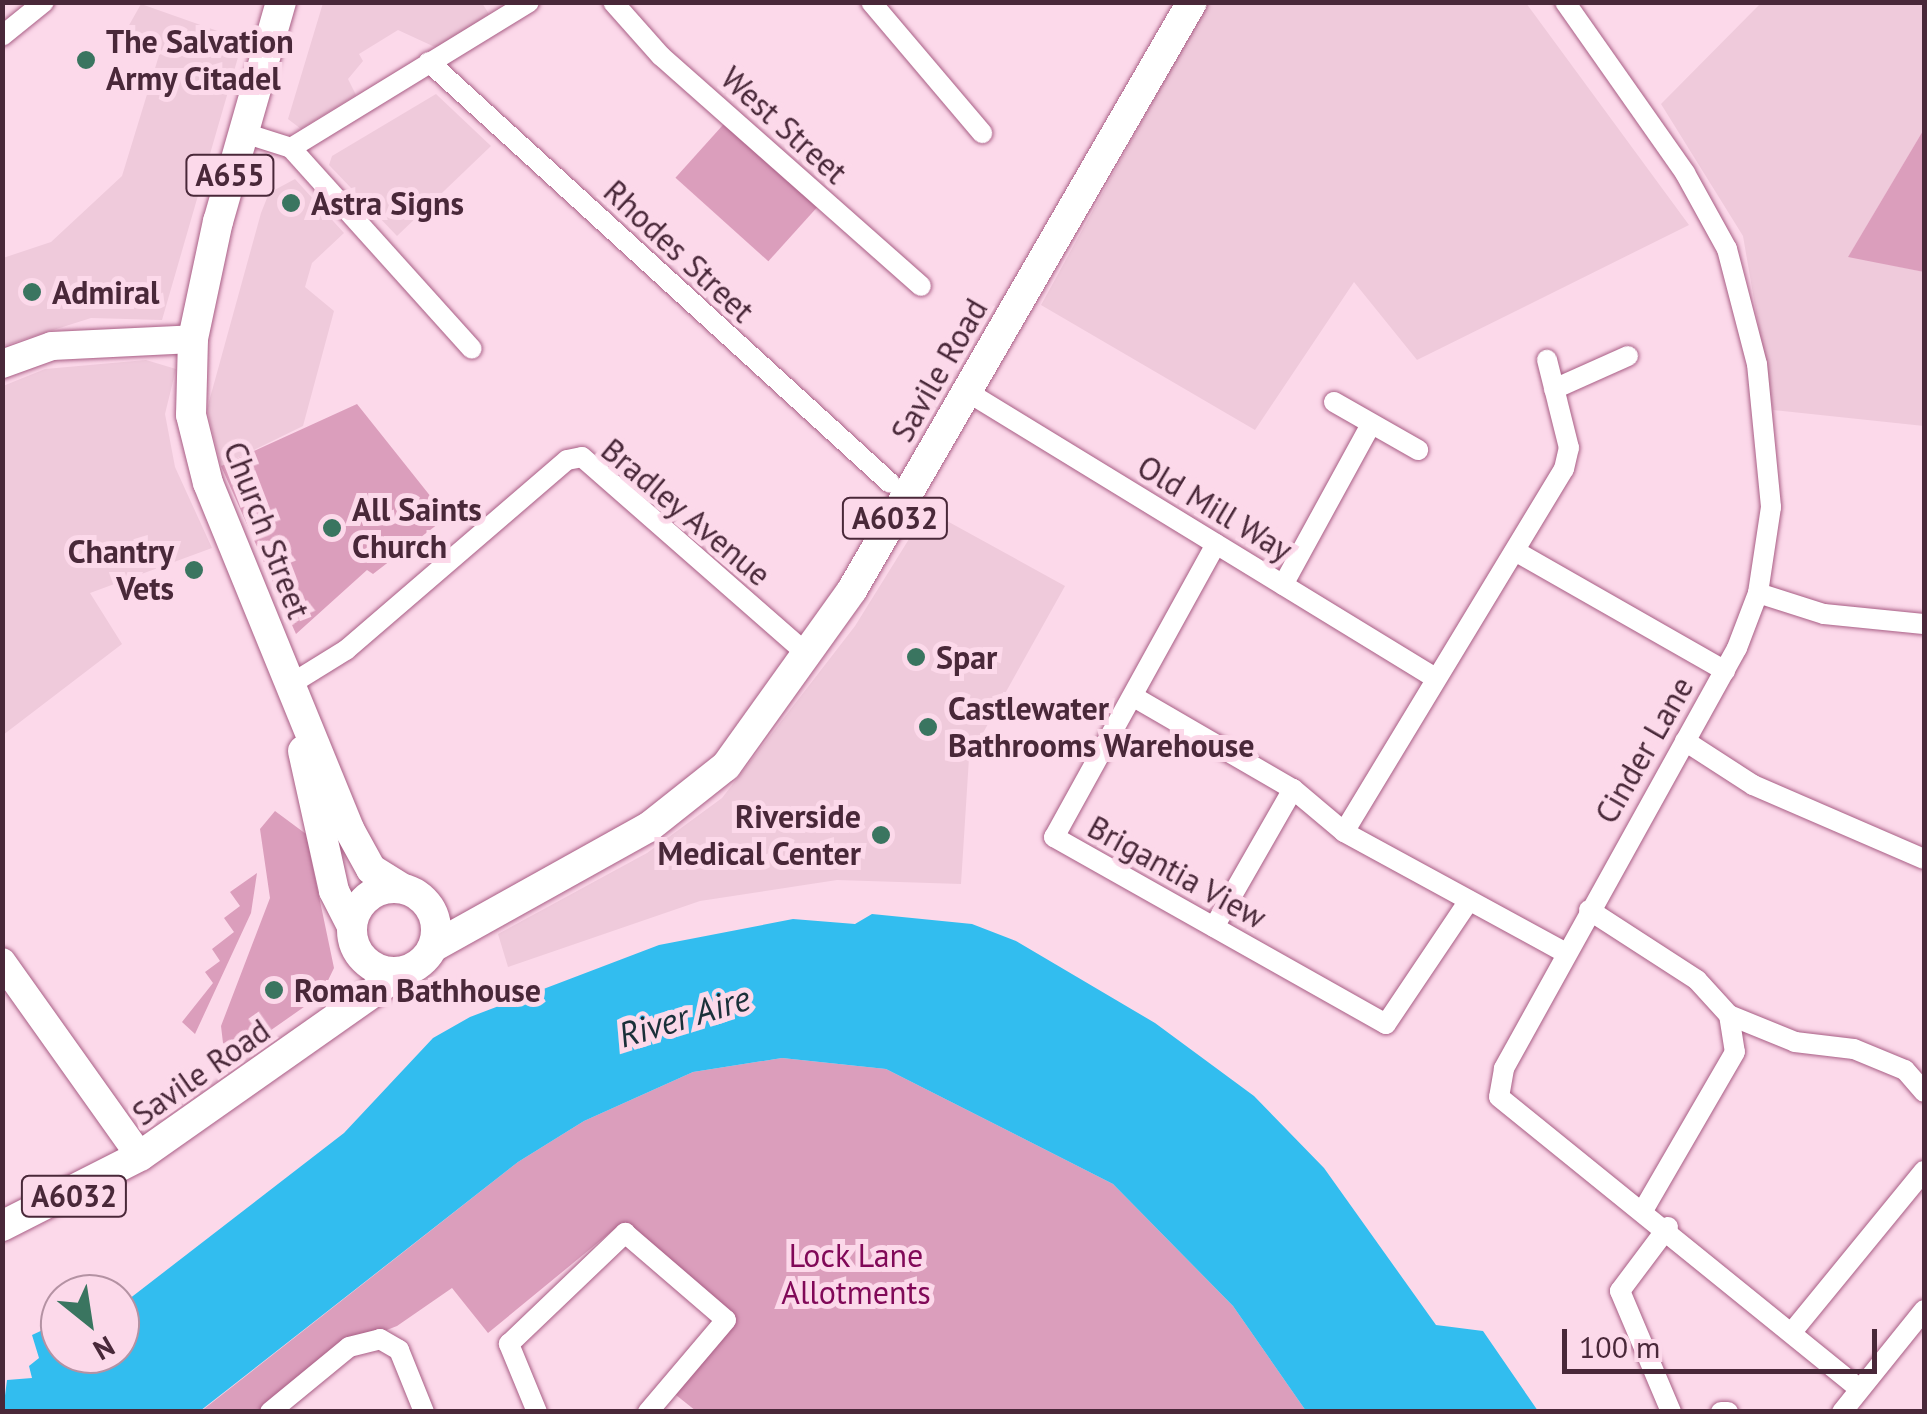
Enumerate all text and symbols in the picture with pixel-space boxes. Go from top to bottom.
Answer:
place label: The Salvation Army Citadel [106,23,294,98]
marker: The Salvation Army Citadel [75,49,97,71]
street label: West Street [713,59,855,191]
road number: A655 [185,150,275,200]
street label: Rhodes Street [596,172,762,330]
place label: Astra Signs [311,184,464,222]
marker: Astra Signs [280,192,302,214]
place label: Admiral [52,273,159,311]
marker: Admiral [21,281,43,303]
street label: Savile Road [883,292,995,448]
street label: Bradley Avenue [593,429,779,595]
street label: Church Street [216,436,318,624]
street label: Old Mill Way [1131,447,1299,569]
place label: All Saints Church [352,491,482,566]
road number: A6032 [840,493,950,543]
marker: All Saints Church [321,517,343,539]
place label: Chantry Vets [68,533,174,608]
marker: Chantry Vets [183,559,205,581]
place label: Spar [936,638,997,676]
marker: Spar [905,646,927,668]
street label: Cinder Lane [1587,670,1701,830]
place label: Castlewater Bathrooms Warehouse [948,690,1255,765]
marker: Castlewater Bathrooms Warehouse [917,716,939,738]
place label: Riverside Medical Center [657,798,861,873]
street label: Brigantia View [1081,807,1273,937]
marker: Riverside Medical Center [870,824,892,846]
place label: Roman Bathhouse [294,971,541,1009]
water label: River Aire [613,976,755,1056]
marker: Roman Bathhouse [263,979,285,1001]
street label: Savile Road [125,1011,277,1133]
road number: A6032 [19,1171,129,1221]
park label: Lock Lane Allotments [781,1237,931,1312]
north arrow [40,1274,140,1374]
scale bar [1567,1309,1882,1371]
text: 100 m [1579,1327,1660,1366]
text: N [87,1328,121,1369]

